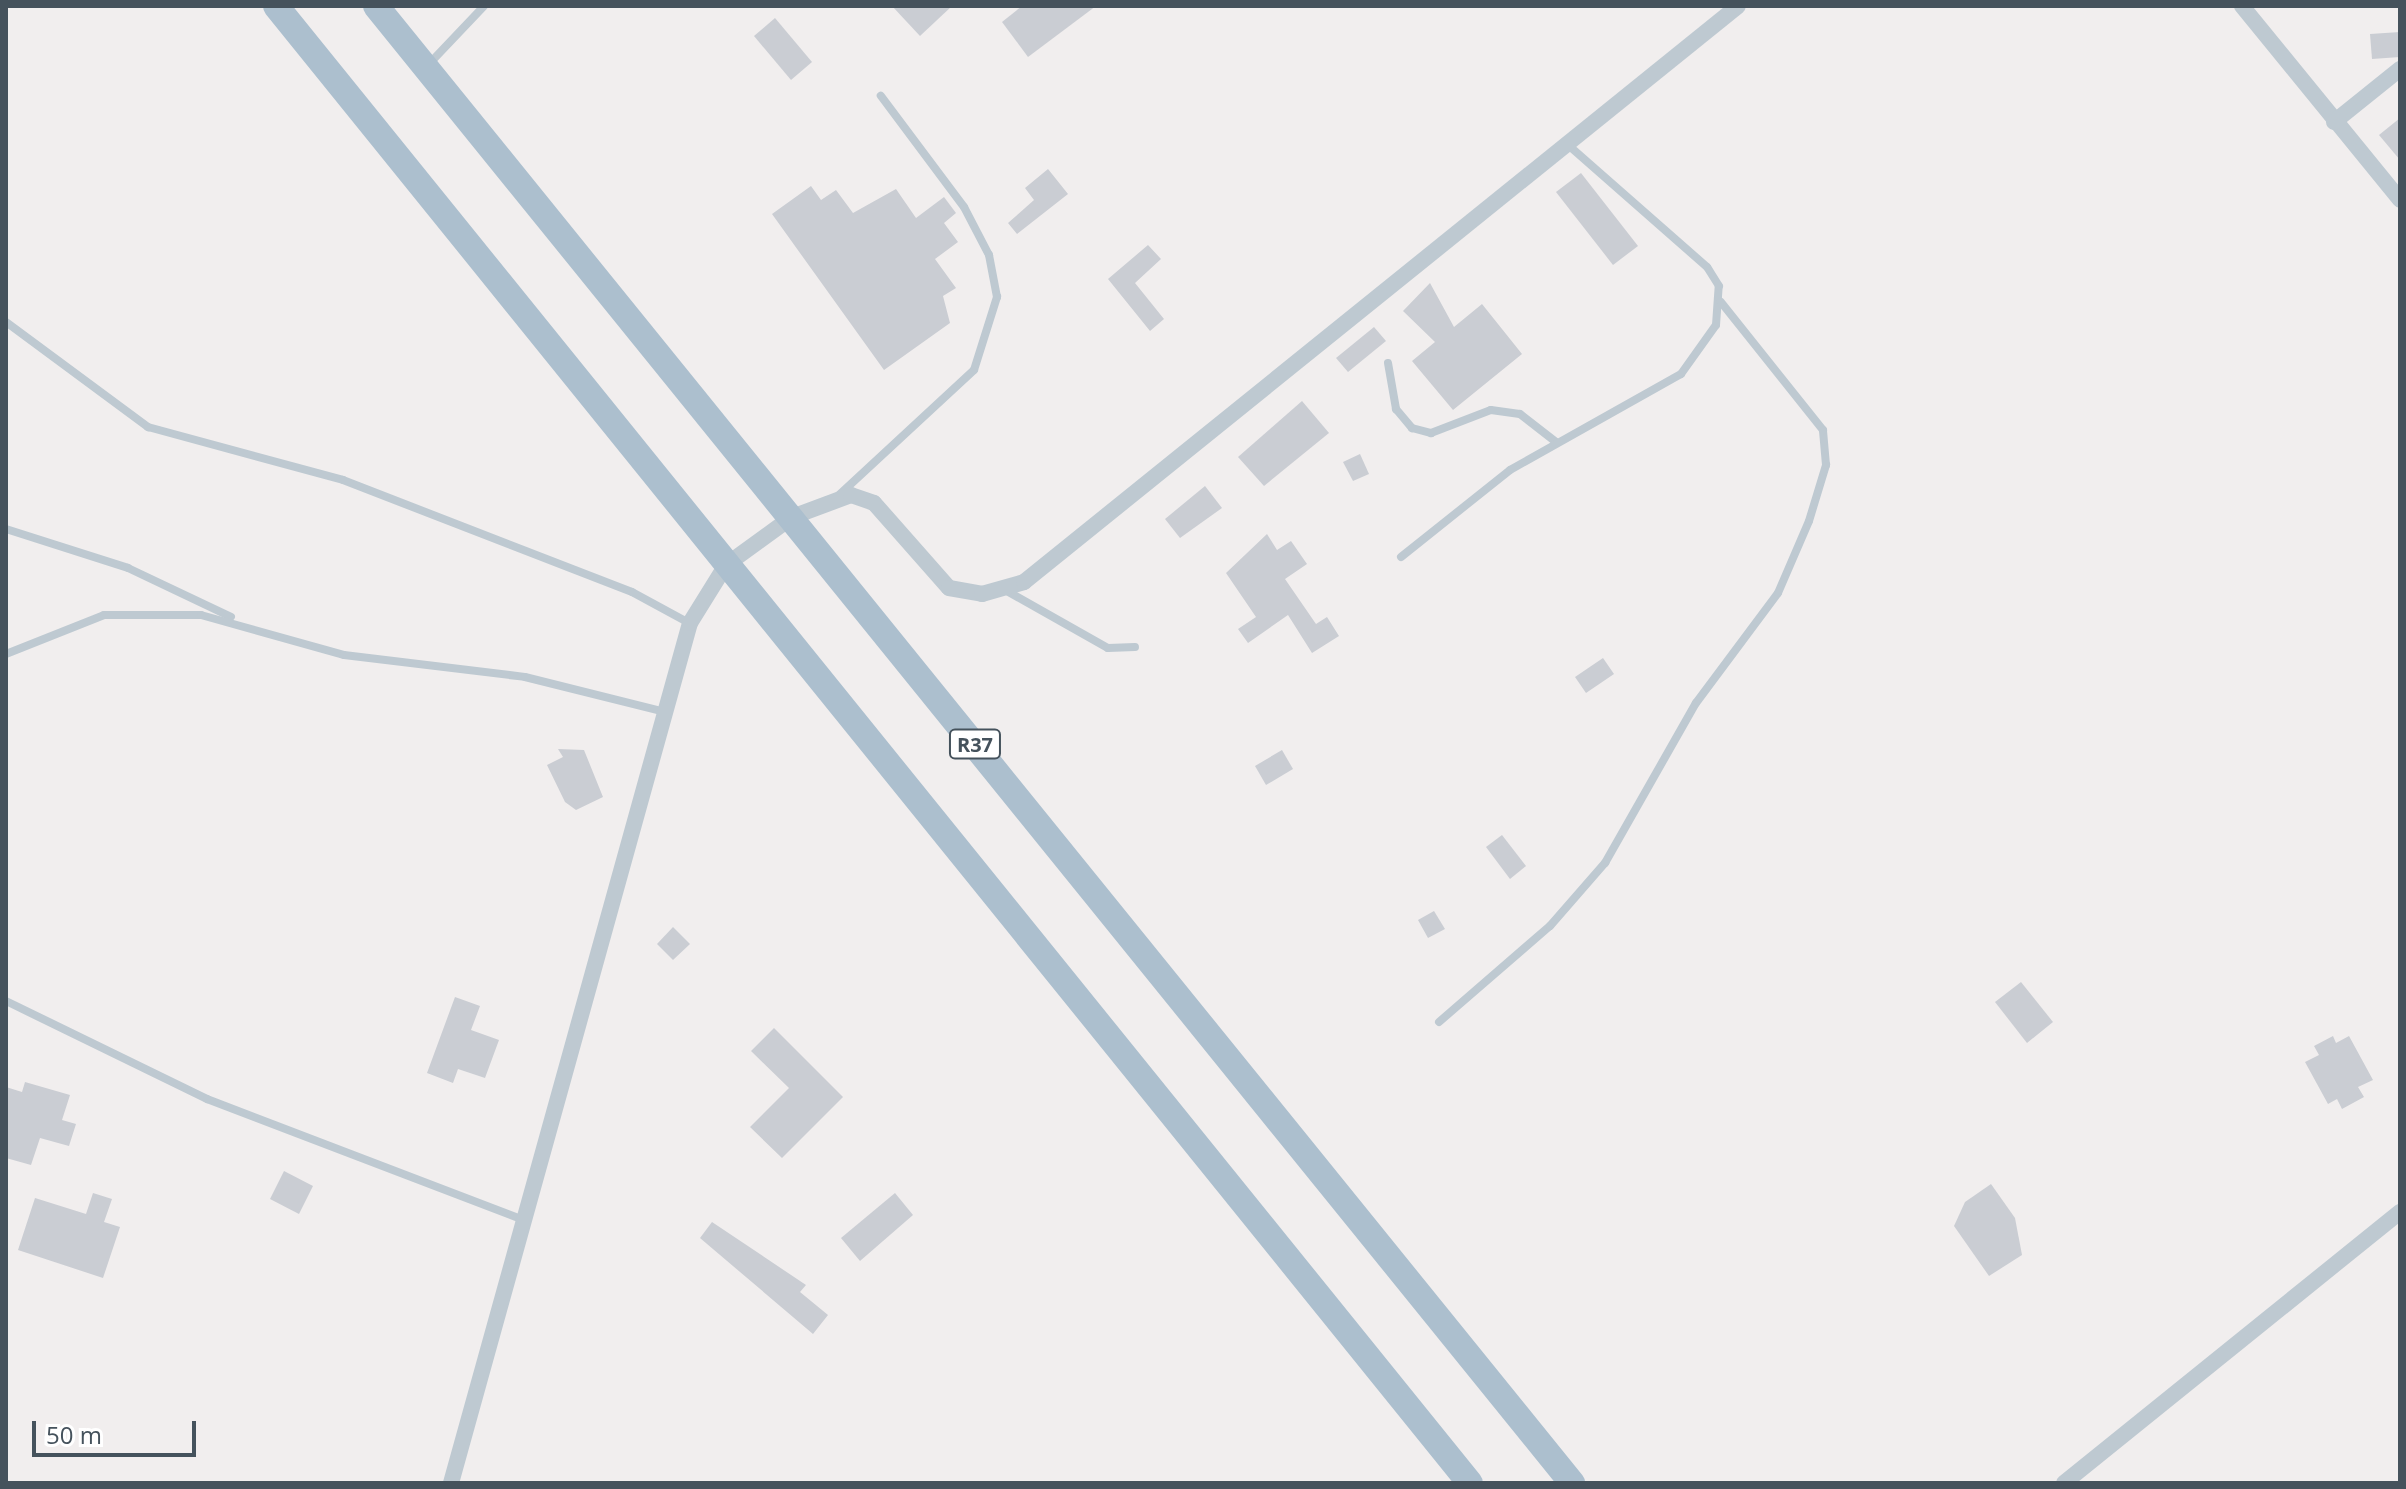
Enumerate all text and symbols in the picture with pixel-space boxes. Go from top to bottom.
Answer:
road number: R37 [947,728,1003,760]
scale bar [36,1405,200,1455]
text: 50 m [46,1418,102,1451]

